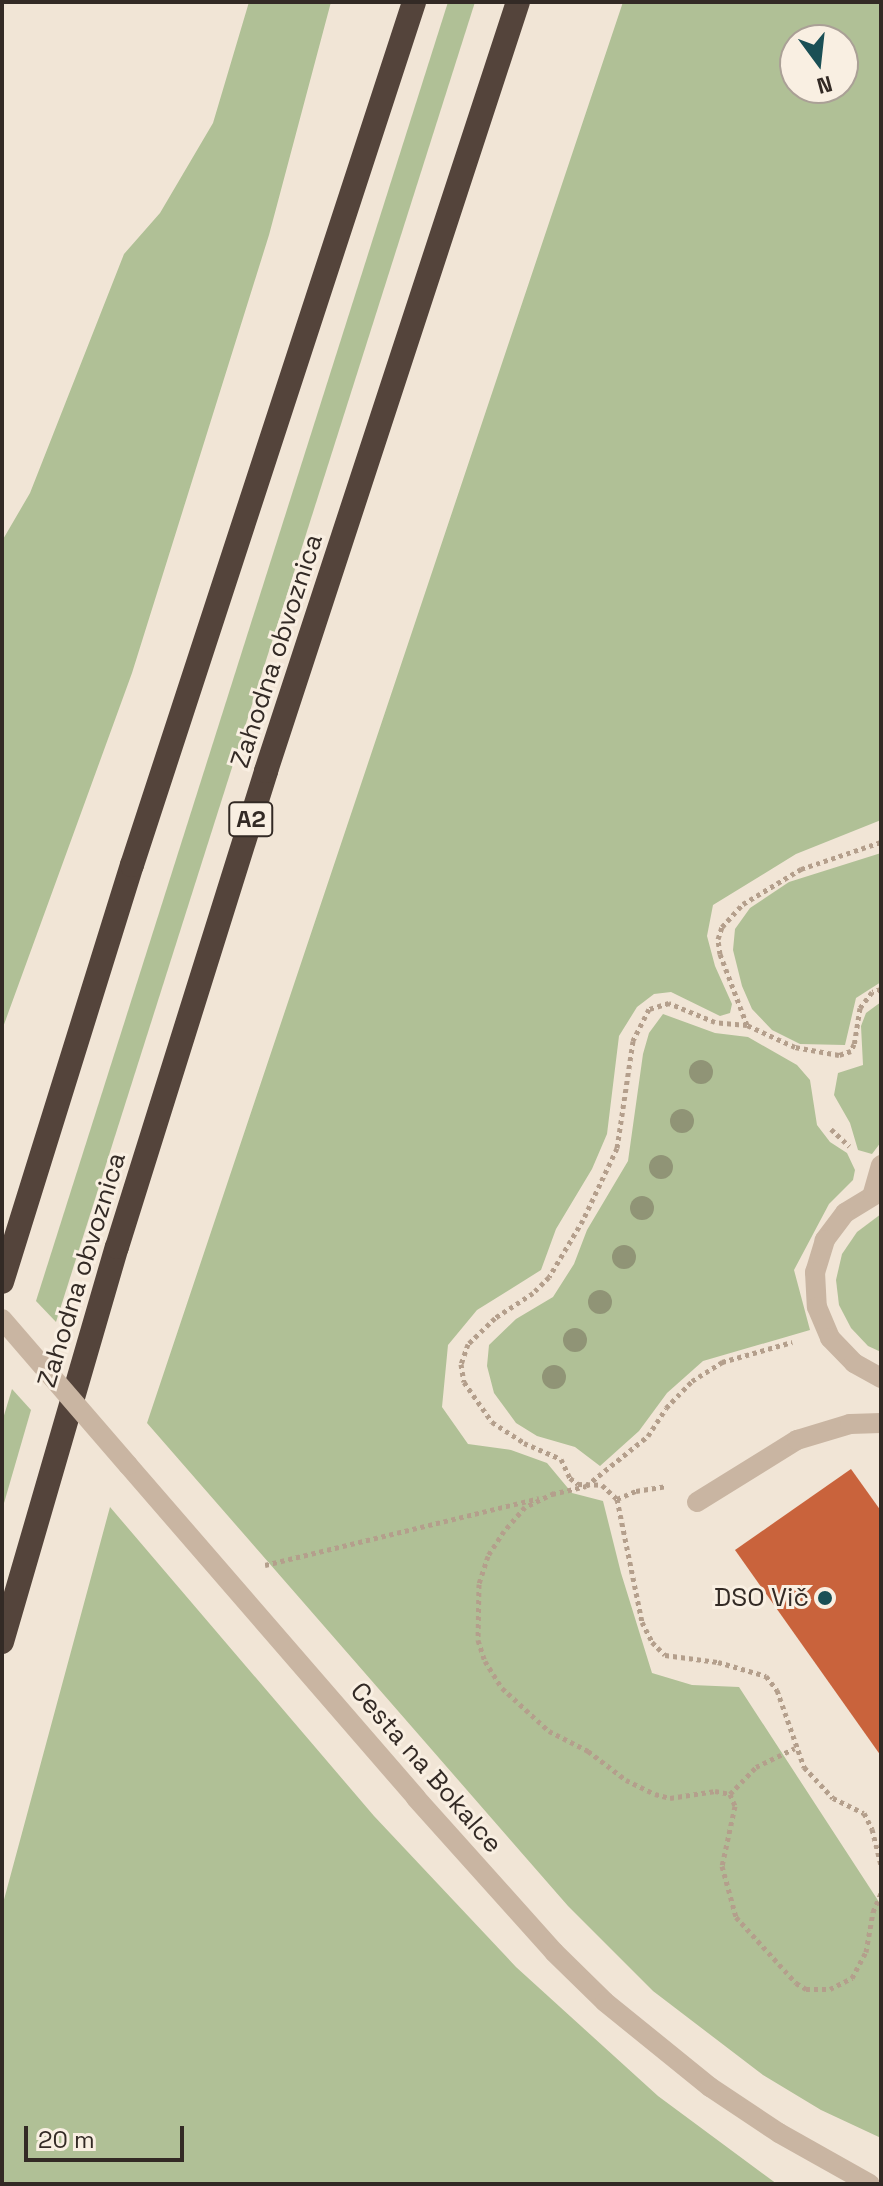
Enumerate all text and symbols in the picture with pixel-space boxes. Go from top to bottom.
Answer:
north arrow [779,24,859,104]
text: N [814,70,835,101]
street label: Zahodna obvoznica [224,530,330,772]
road number: A2 [227,799,275,839]
street label: Zahodna obvoznica [31,1149,133,1391]
place label: DSO Vič [714,1582,809,1614]
marker: DSO Vič [816,1589,834,1607]
street label: Cesta na Bokalce [343,1676,509,1860]
scale bar [28,2110,188,2160]
text: 20 m [38,2124,95,2155]

